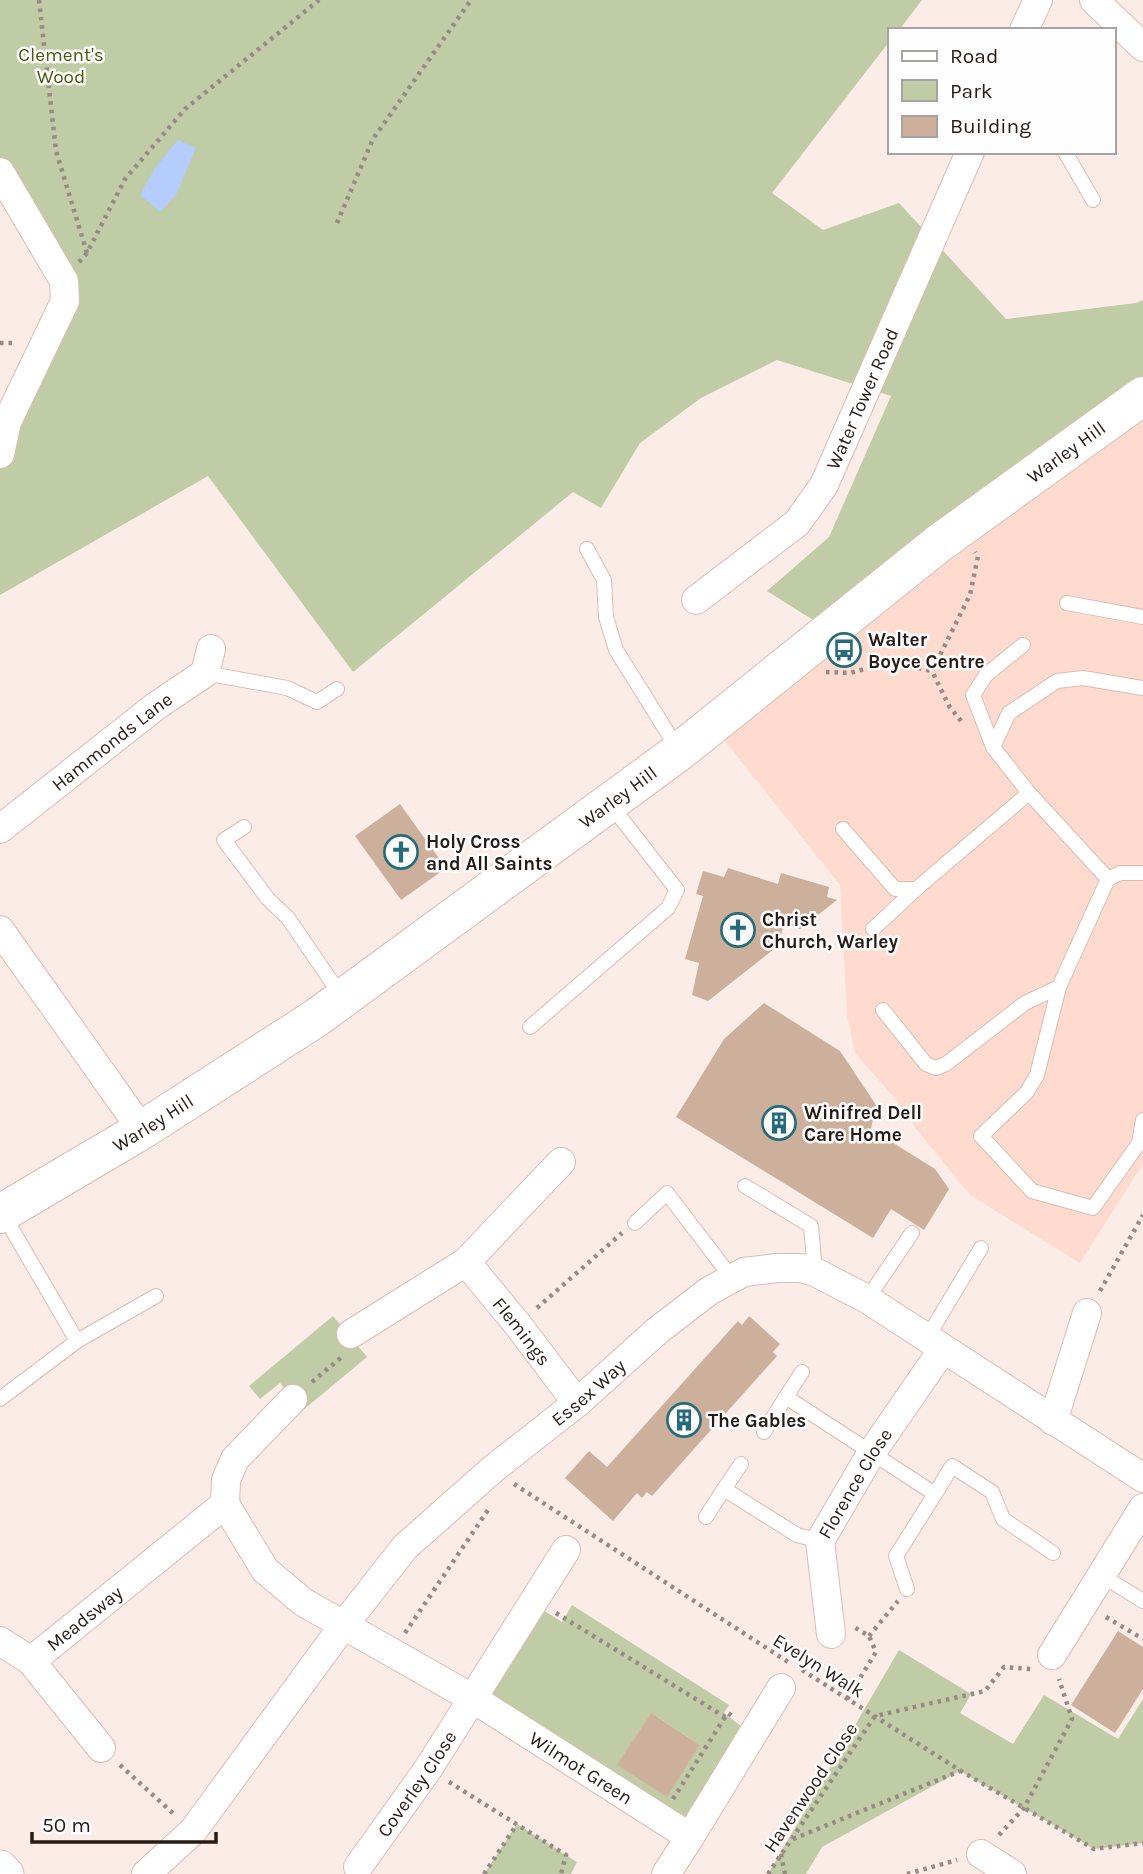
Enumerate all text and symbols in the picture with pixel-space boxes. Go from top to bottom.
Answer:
legend [888,28,1115,154]
park label: Clement's Wood [18,44,104,88]
text: Road [950,44,998,68]
text: Park [950,79,993,103]
text: Building [950,114,1031,138]
street label: Water Tower Road [822,325,903,473]
street label: Warley Hill [1023,417,1110,488]
place label: Walter Boyce Centre [868,629,985,673]
bus stop icon: Walter Boyce Centre [825,631,863,669]
street label: Hammonds Lane [48,688,177,796]
street label: Warley Hill [575,762,662,833]
place label: Holy Cross and All Saints [426,831,553,875]
church icon: Holy Cross and All Saints [382,833,420,871]
place label: Christ Church, Warley [762,909,898,953]
church icon: Christ Church, Warley [719,911,757,949]
street label: Warley Hill [109,1090,198,1157]
place label: Winifred Dell Care Home [804,1102,922,1146]
building icon: Winifred Dell Care Home [760,1104,798,1142]
street label: Flemings [488,1293,555,1370]
street label: Essex Way [547,1355,630,1431]
building icon: The Gables [665,1401,703,1439]
place label: The Gables [708,1410,806,1432]
street label: Florence Close [814,1424,897,1543]
street label: Meadsway [43,1582,127,1656]
street label: Evelyn Walk [769,1629,868,1703]
street label: Havenwood Close [759,1719,862,1856]
street label: Coverley Close [373,1727,461,1841]
street label: Wilmot Green [525,1728,636,1809]
scale bar [32,1800,215,1844]
text: 50 m [42,1813,91,1837]

